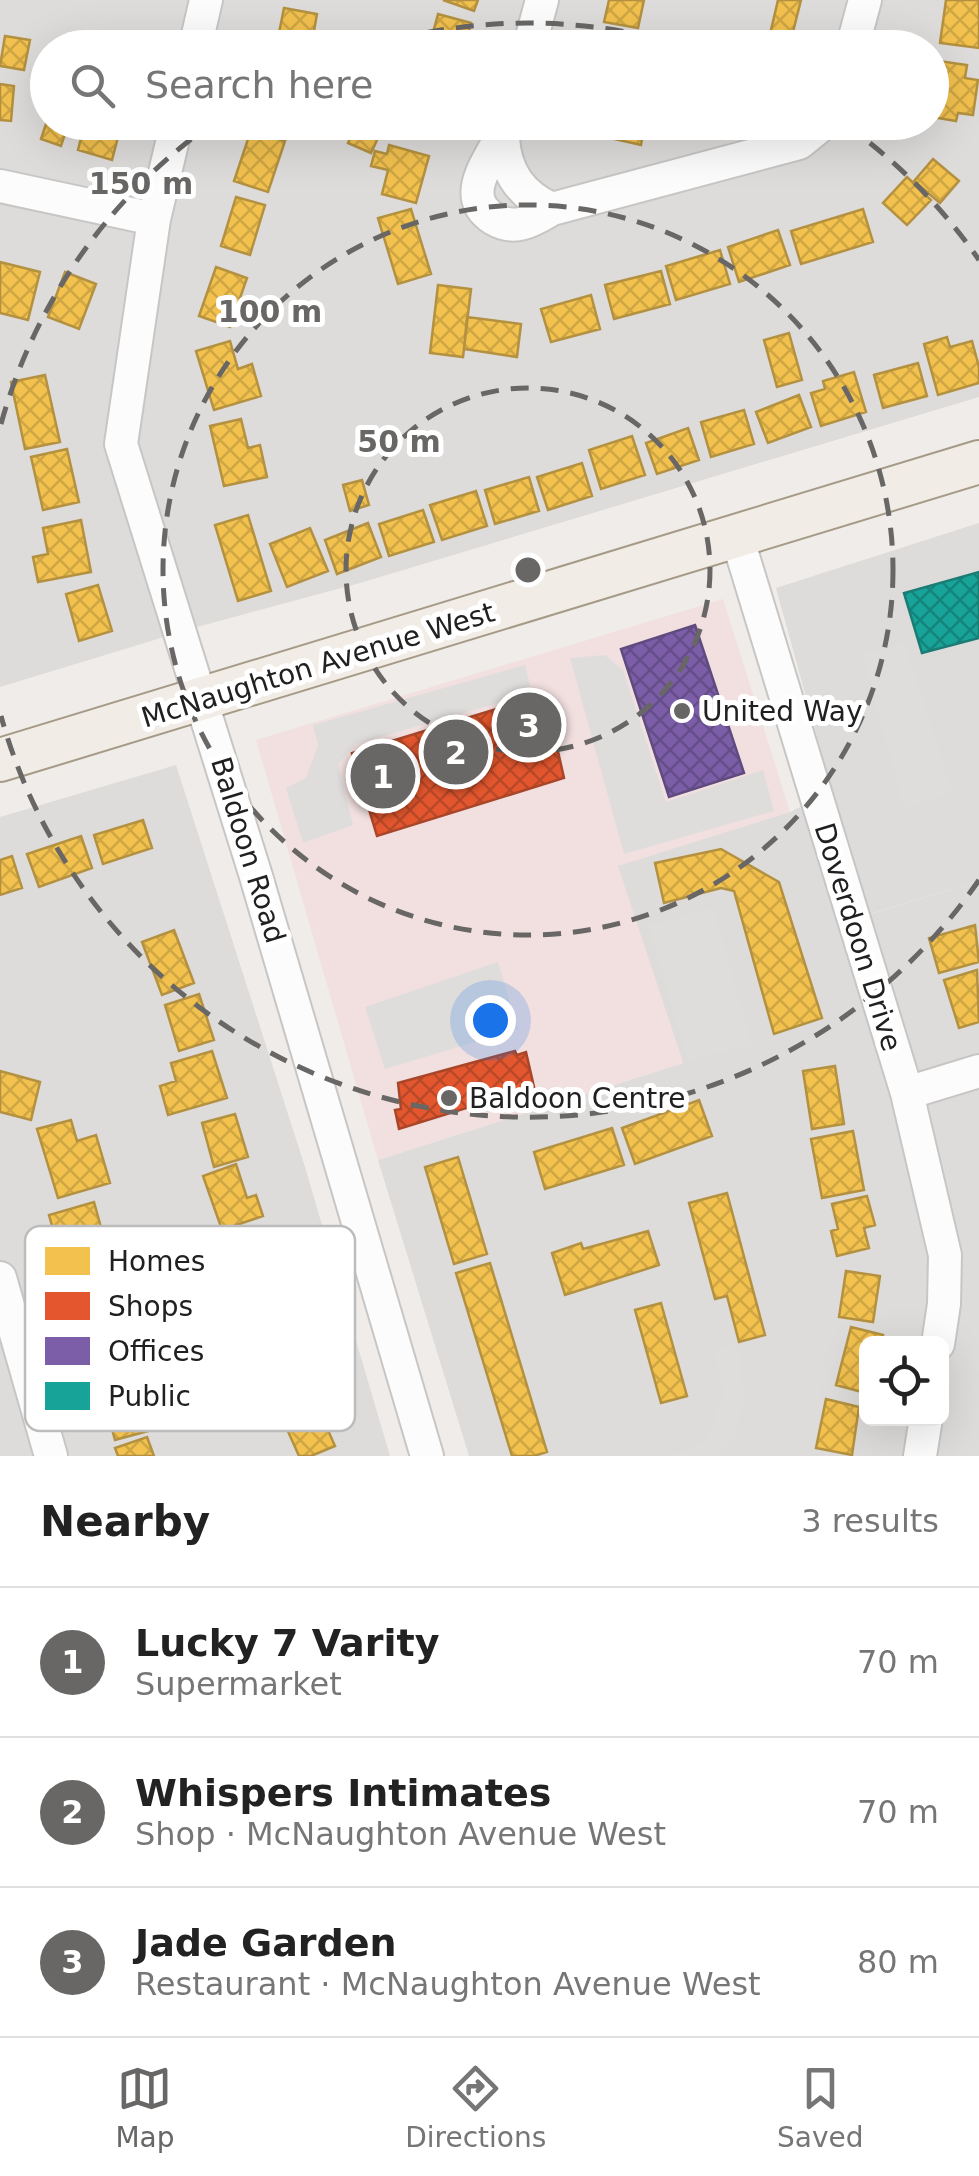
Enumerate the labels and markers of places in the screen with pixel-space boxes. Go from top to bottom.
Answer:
centre of rings [510,552,546,588]
pin: 3 [496,688,562,762]
place label: United Way [702,695,863,728]
marker: United Way [671,700,693,722]
pin: 2 [424,714,488,790]
pin: 1 [350,738,416,814]
place label: Baldoon Centre [469,1082,685,1115]
marker: Baldoon Centre [438,1087,460,1109]

